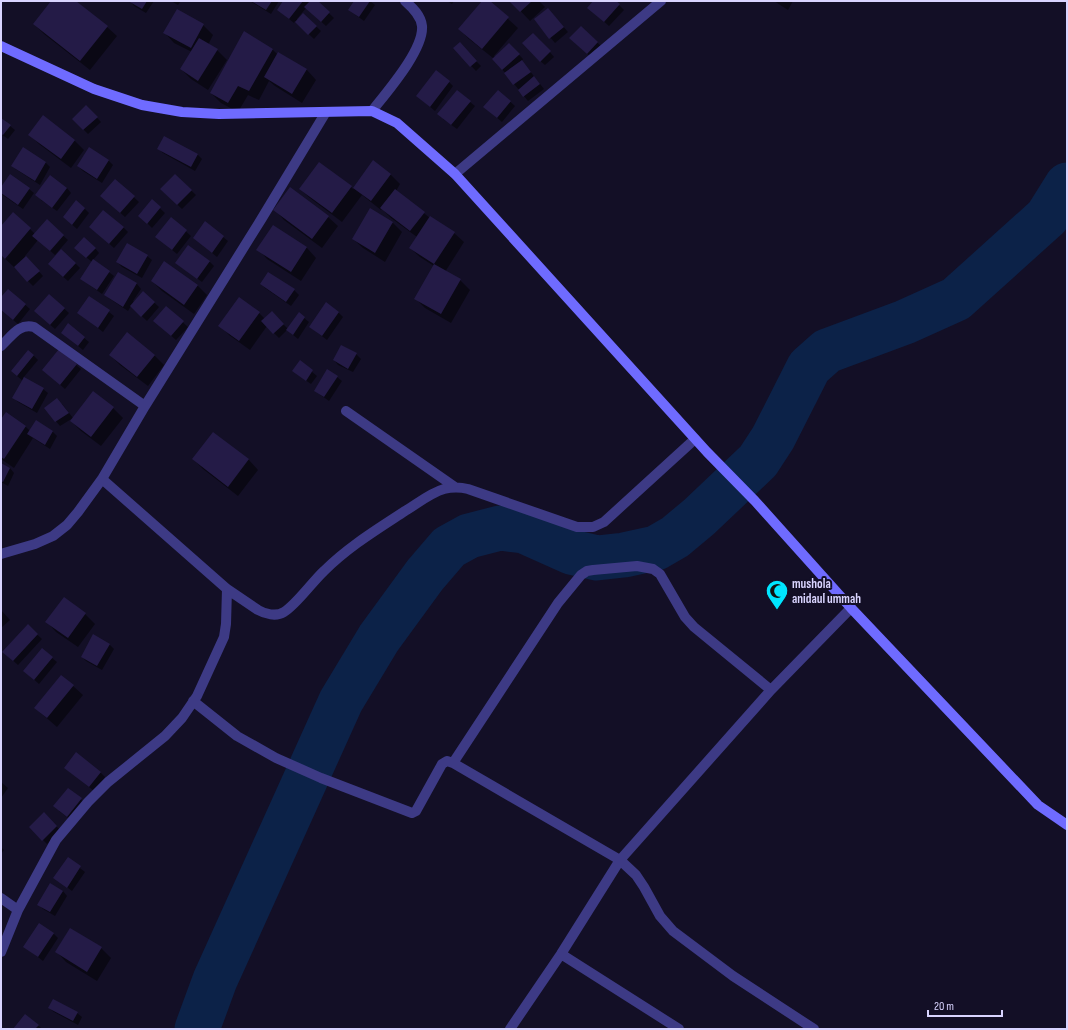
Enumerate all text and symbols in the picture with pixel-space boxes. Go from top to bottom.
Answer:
place label: mushola anidaul ummah [792,576,861,607]
mosque icon: mushola anidaul ummah [764,578,790,611]
scale bar [928,992,1002,1018]
text: 20 m [934,999,954,1014]

